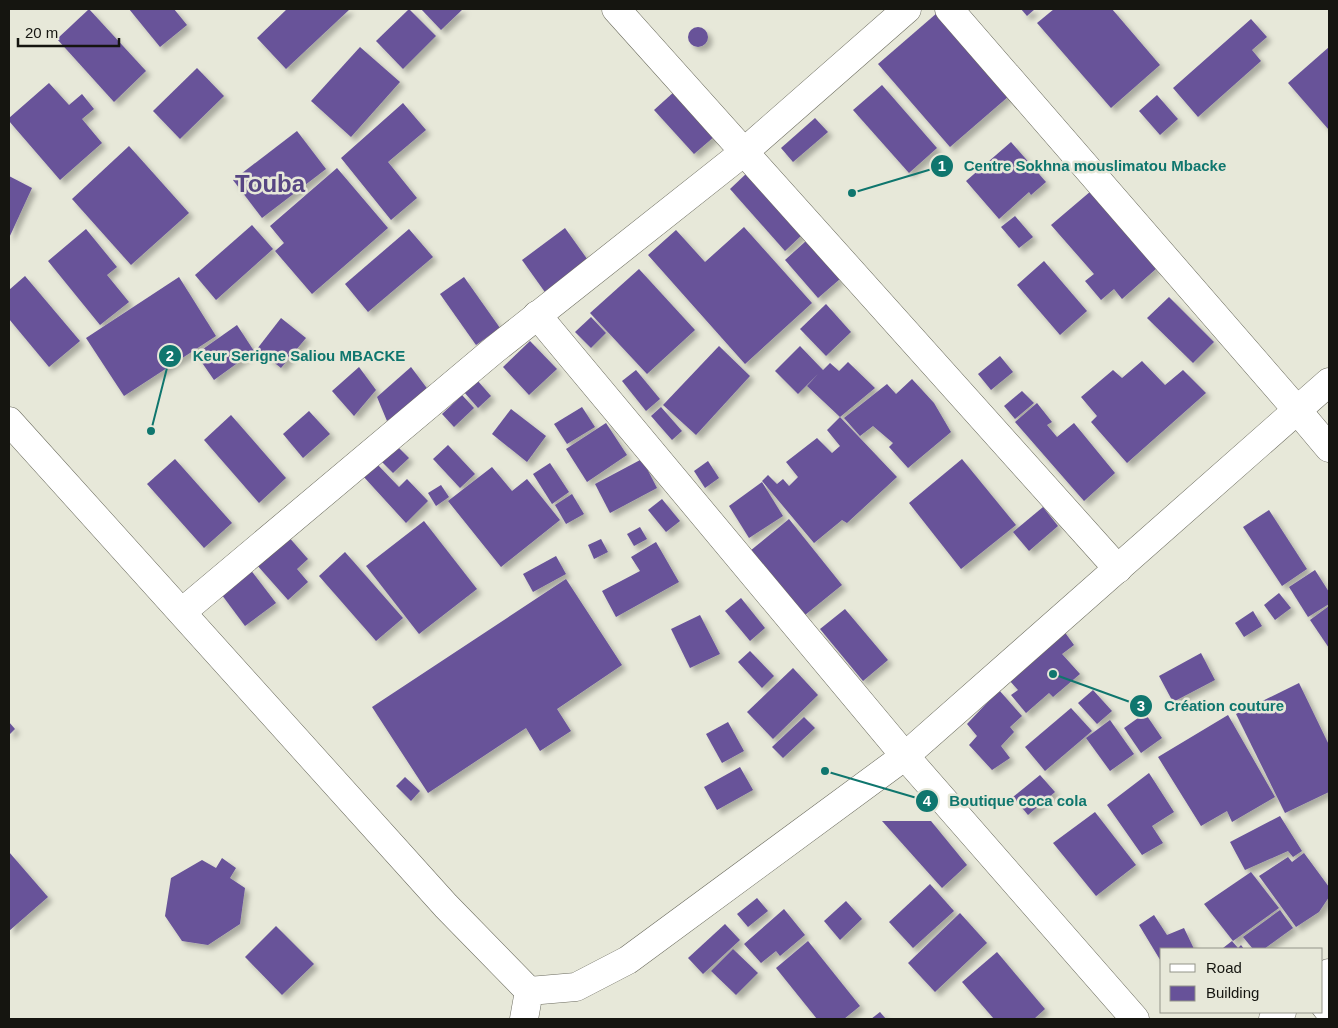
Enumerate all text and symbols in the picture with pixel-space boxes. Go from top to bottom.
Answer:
scale bar [18,15,119,47]
text: 20 m [25,24,58,41]
callout: Centre Sokhna mouslimatou Mbacke [929,151,1237,181]
text: 1 [938,157,946,174]
text: Centre Sokhna mouslimatou Mbacke [964,157,1226,174]
district label: Touba [235,170,306,197]
callout: Keur Serigne Saliou MBACKE [157,341,415,371]
text: 2 [166,347,174,364]
text: Keur Serigne Saliou MBACKE [193,347,405,364]
callout: Création couture [1129,691,1294,721]
text: 3 [1137,697,1145,714]
text: Création couture [1164,697,1284,714]
callout: Boutique coca cola [915,786,1097,816]
text: 4 [923,792,932,809]
text: Boutique coca cola [949,792,1087,809]
legend [1160,948,1323,1013]
text: Road [1206,959,1242,976]
text: Building [1206,984,1259,1001]

